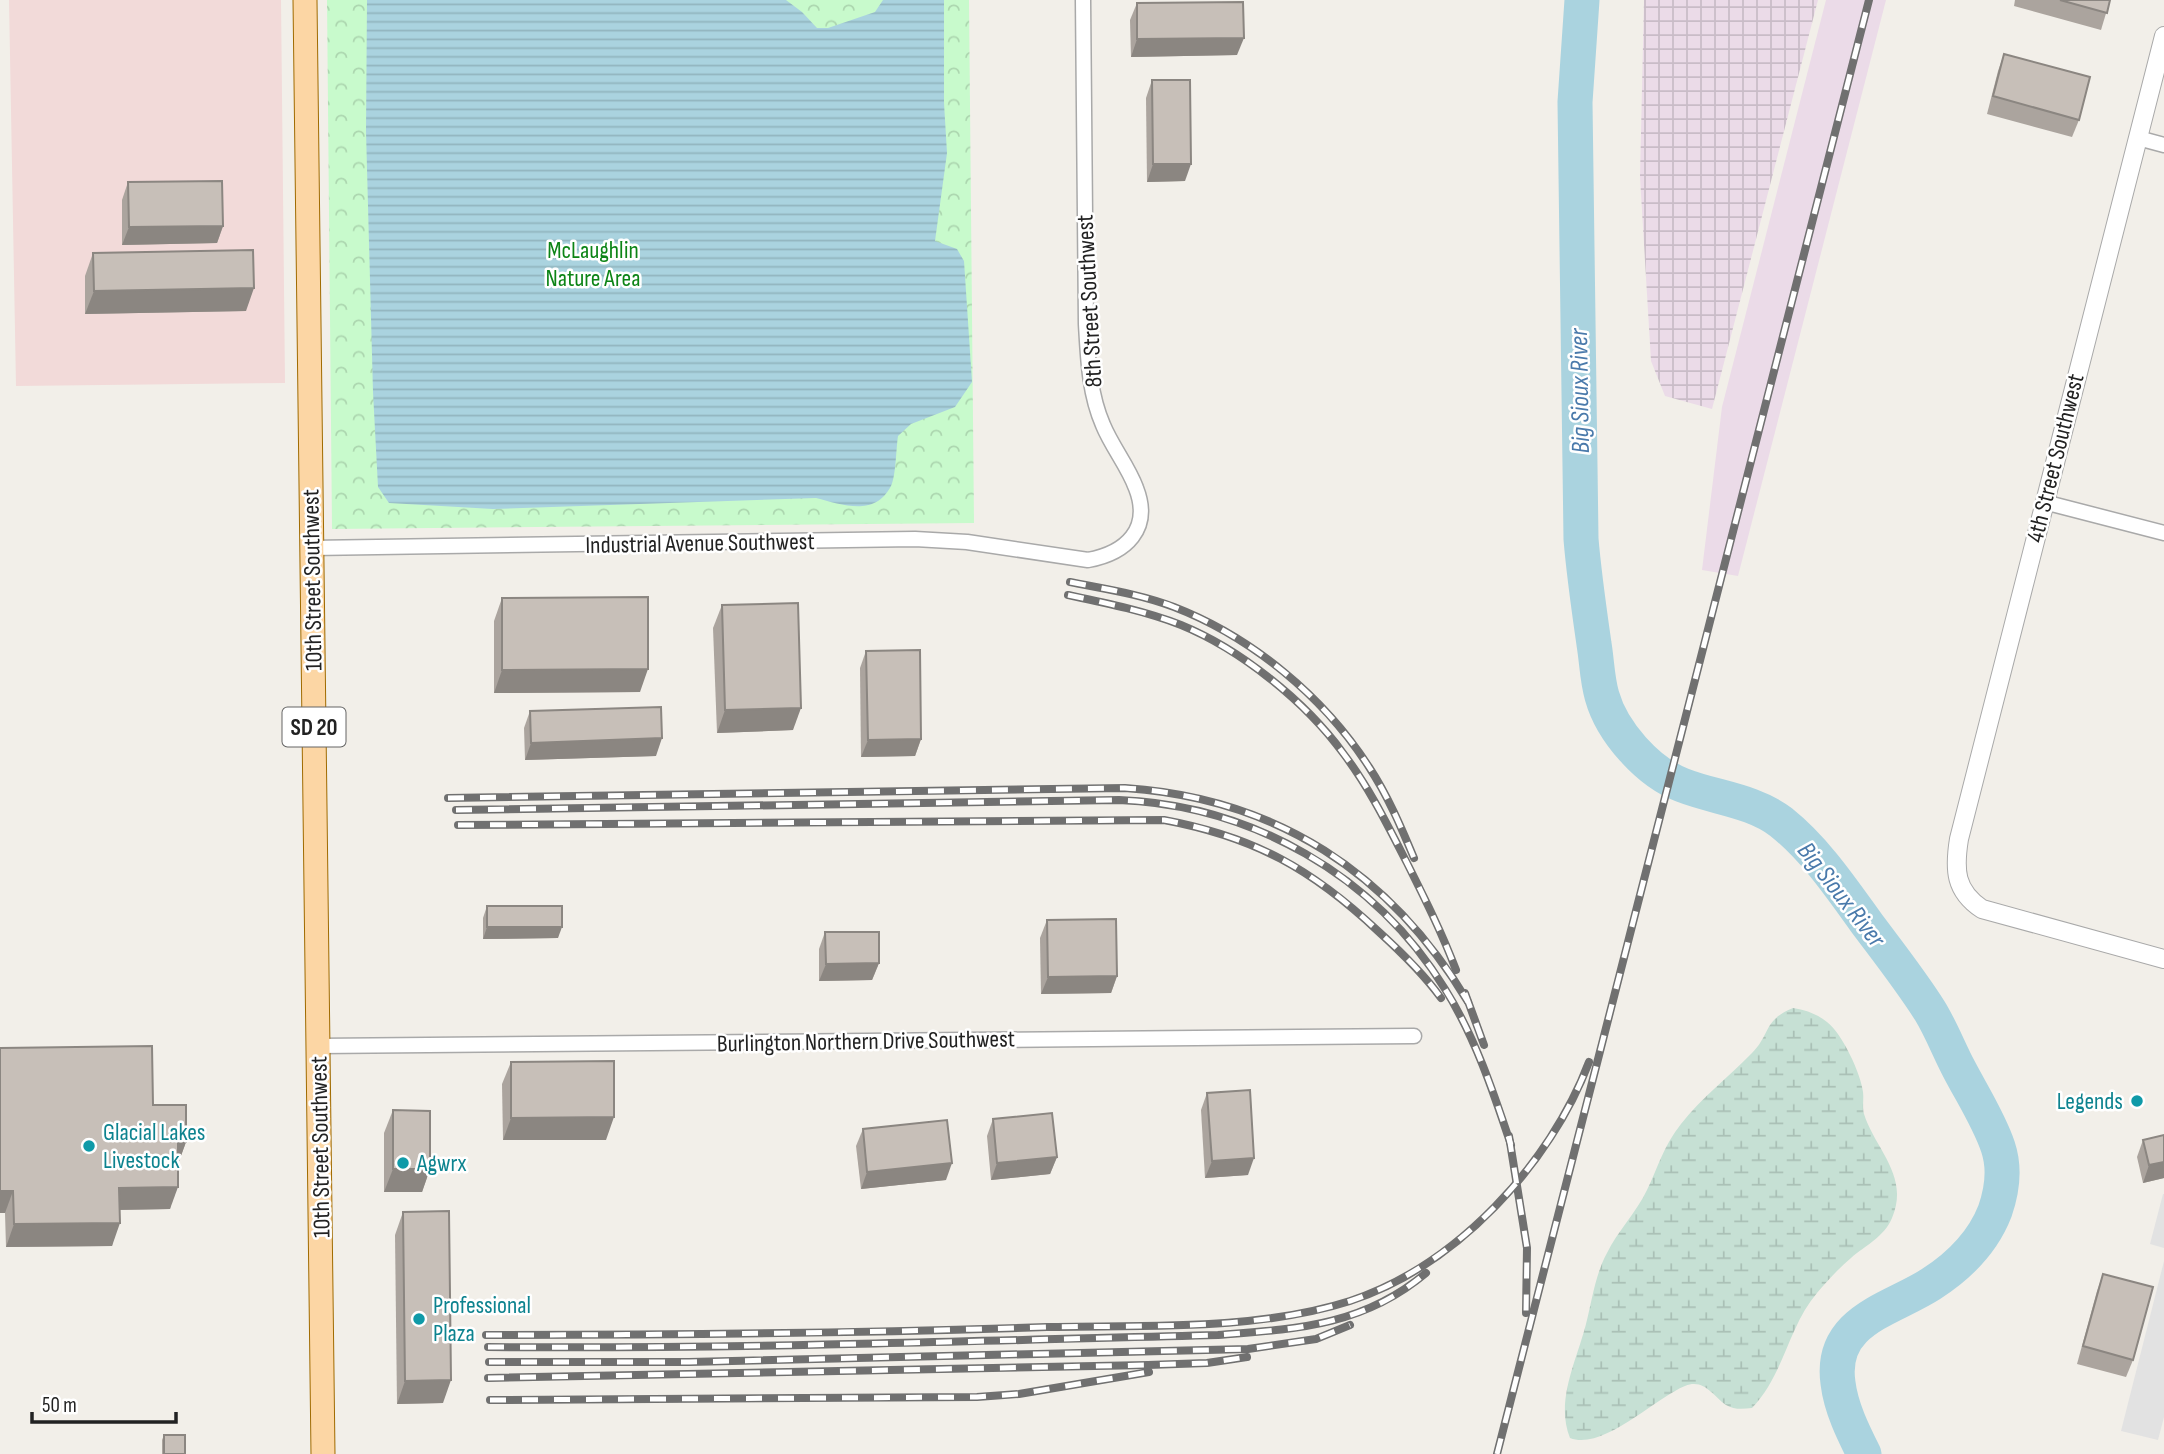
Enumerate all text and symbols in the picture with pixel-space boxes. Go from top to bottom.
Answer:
street label: 8th Street Southwest [1070,214,1109,388]
park label: McLaughlin Nature Area [546,236,640,293]
water label: Big Sioux River [1564,327,1597,454]
street label: 4th Street Southwest [2021,371,2090,545]
street label: 10th Street Southwest [296,489,329,671]
street label: Industrial Avenue Southwest [585,527,815,560]
road number: SD 20 [282,708,346,747]
water label: Big Sioux River [1790,836,1892,955]
street label: Burlington Northern Drive Southwest [717,1024,1015,1059]
street label: 10th Street Southwest [304,1056,337,1238]
place label: Legends [2057,1087,2123,1116]
marker: Legends [2129,1093,2145,1109]
place label: Glacial Lakes Livestock [103,1118,205,1175]
marker: Glacial Lakes Livestock [81,1138,97,1154]
place label: Agwrx [416,1149,466,1178]
marker: Agwrx [395,1155,411,1171]
place label: Professional Plaza [433,1291,531,1348]
marker: Professional Plaza [411,1311,427,1327]
scale bar [32,1380,175,1424]
text: 50 m [42,1393,77,1418]

